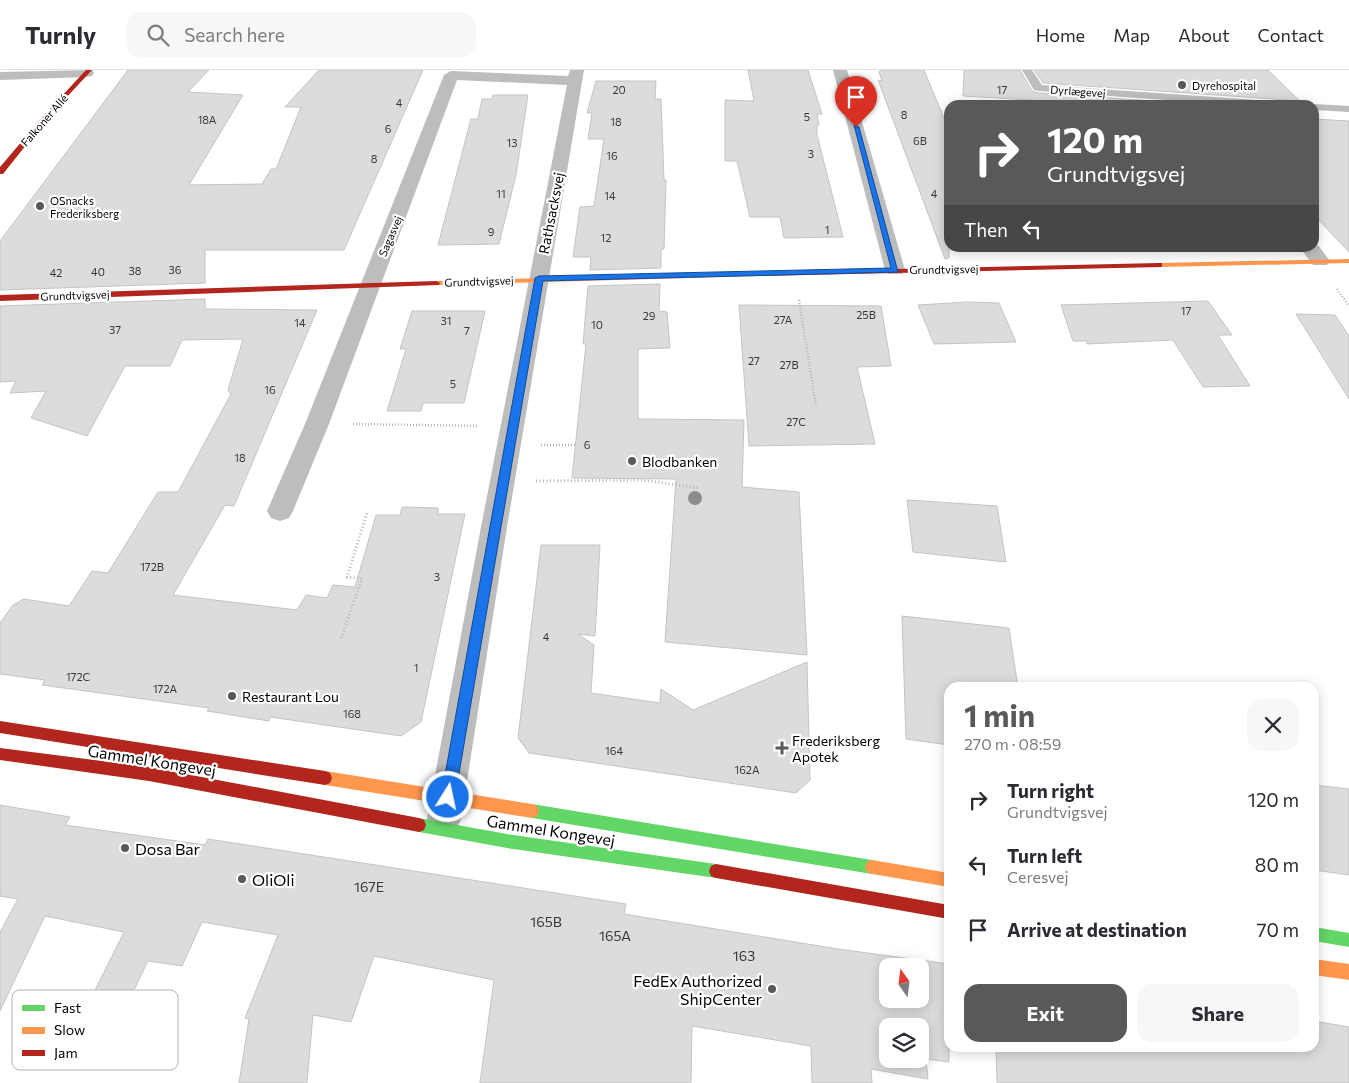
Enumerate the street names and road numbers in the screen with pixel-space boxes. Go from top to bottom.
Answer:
street label: Dyrlægevej [1050,83,1106,99]
street label: Falkoner Allé [18,91,70,149]
street label: Rathsacksvej [535,171,567,255]
street label: Sagasvej [376,214,404,258]
street label: Grundtvigsvej [909,262,979,276]
street label: Grundtvigsvej [444,273,514,289]
street label: Grundtvigsvej [40,287,110,303]
street label: Gammel Kongevej [86,740,218,780]
street label: Gammel Kongevej [485,810,617,850]

